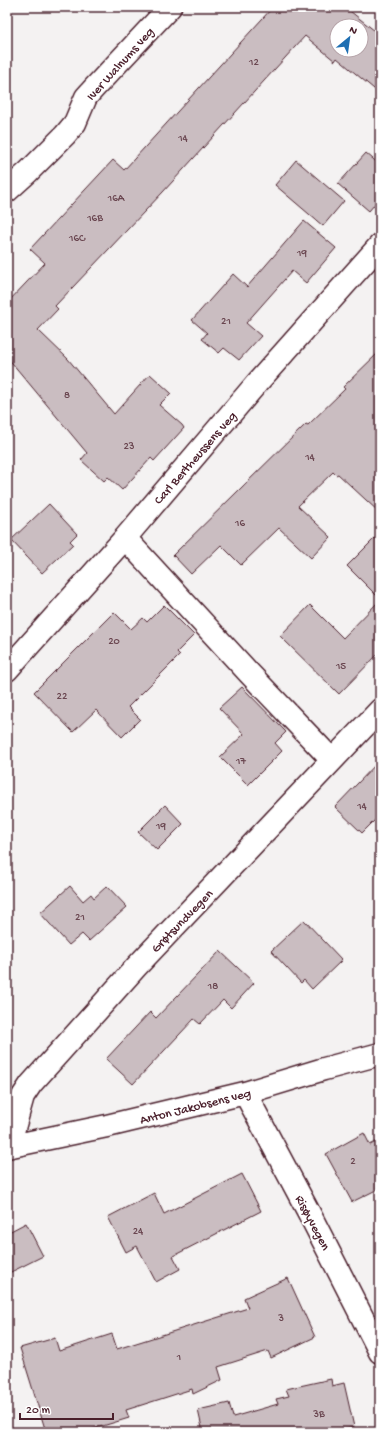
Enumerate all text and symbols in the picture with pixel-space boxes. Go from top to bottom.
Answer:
north arrow [329,18,369,58]
text: N [347,24,359,38]
street label: Iver Walnums veg [84,25,158,104]
house number: 12 [248,57,260,69]
house number: 14 [177,133,189,145]
house number: 16A [107,193,125,205]
house number: 16B [86,213,103,225]
house number: 16C [68,233,86,245]
house number: 19 [296,248,307,260]
house number: 21 [221,316,231,328]
house number: 8 [64,390,70,402]
street label: Carl Bertheussens veg [152,409,240,508]
house number: 23 [123,441,135,453]
house number: 14 [304,452,316,464]
house number: 16 [234,518,245,530]
house number: 20 [108,636,120,648]
house number: 15 [335,661,346,673]
house number: 22 [57,691,68,703]
house number: 17 [235,756,246,768]
house number: 14 [356,801,368,813]
house number: 19 [155,821,166,833]
street label: Grøtsundvegen [149,886,217,957]
house number: 21 [75,912,85,924]
house number: 18 [207,981,218,993]
street label: Anton Jakobsens veg [138,1086,253,1128]
house number: 2 [350,1156,356,1168]
street label: Risøyvegen [291,1193,333,1254]
house number: 24 [133,1226,144,1238]
house number: 3 [277,1313,284,1325]
house number: 1 [176,1352,181,1364]
scale bar [20,1395,113,1421]
text: 20 m [26,1404,51,1418]
house number: 3B [312,1409,325,1421]

